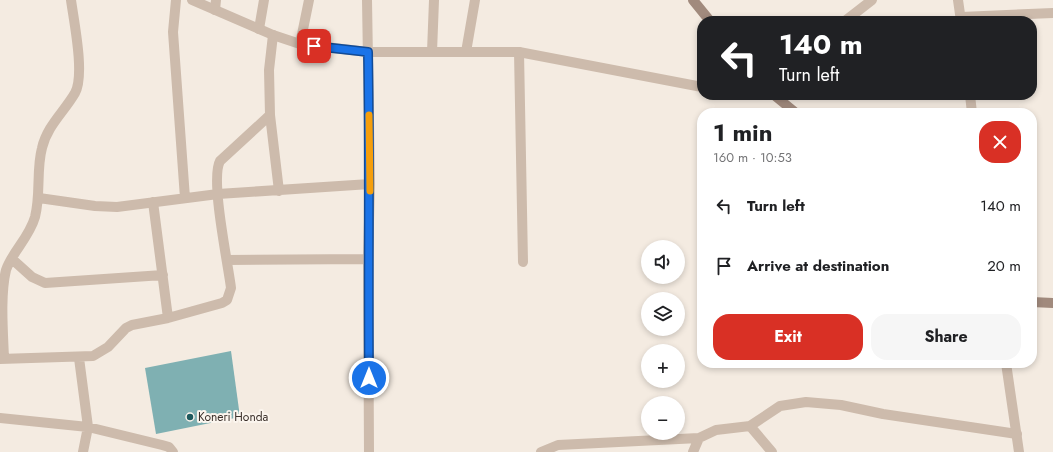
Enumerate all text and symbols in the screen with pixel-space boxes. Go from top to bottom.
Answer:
text: 140 m [779,24,863,65]
pin [297,29,331,63]
icon: left [713,32,765,84]
icon: arrive [303,35,325,57]
text: Turn left [779,62,839,88]
text: 1 min [713,115,773,150]
button: close [979,121,1021,163]
text: 160 m · 10:53 [713,148,792,167]
icon: left [713,195,735,217]
text: Turn left [747,195,805,217]
text: 140 m [980,195,1021,217]
map controls [641,240,685,440]
button: sound [641,240,685,284]
icon: arrive [713,255,735,277]
text: Arrive at destination [747,255,889,277]
text: 20 m [987,255,1021,277]
button: layers [641,292,685,336]
button: Exit [713,314,863,360]
button: Share [871,314,1021,360]
button: + [641,344,685,388]
position arrow [348,357,390,399]
button: − [641,396,685,440]
place label: Koneri Honda [198,408,269,426]
marker: Koneri Honda [185,412,195,422]

